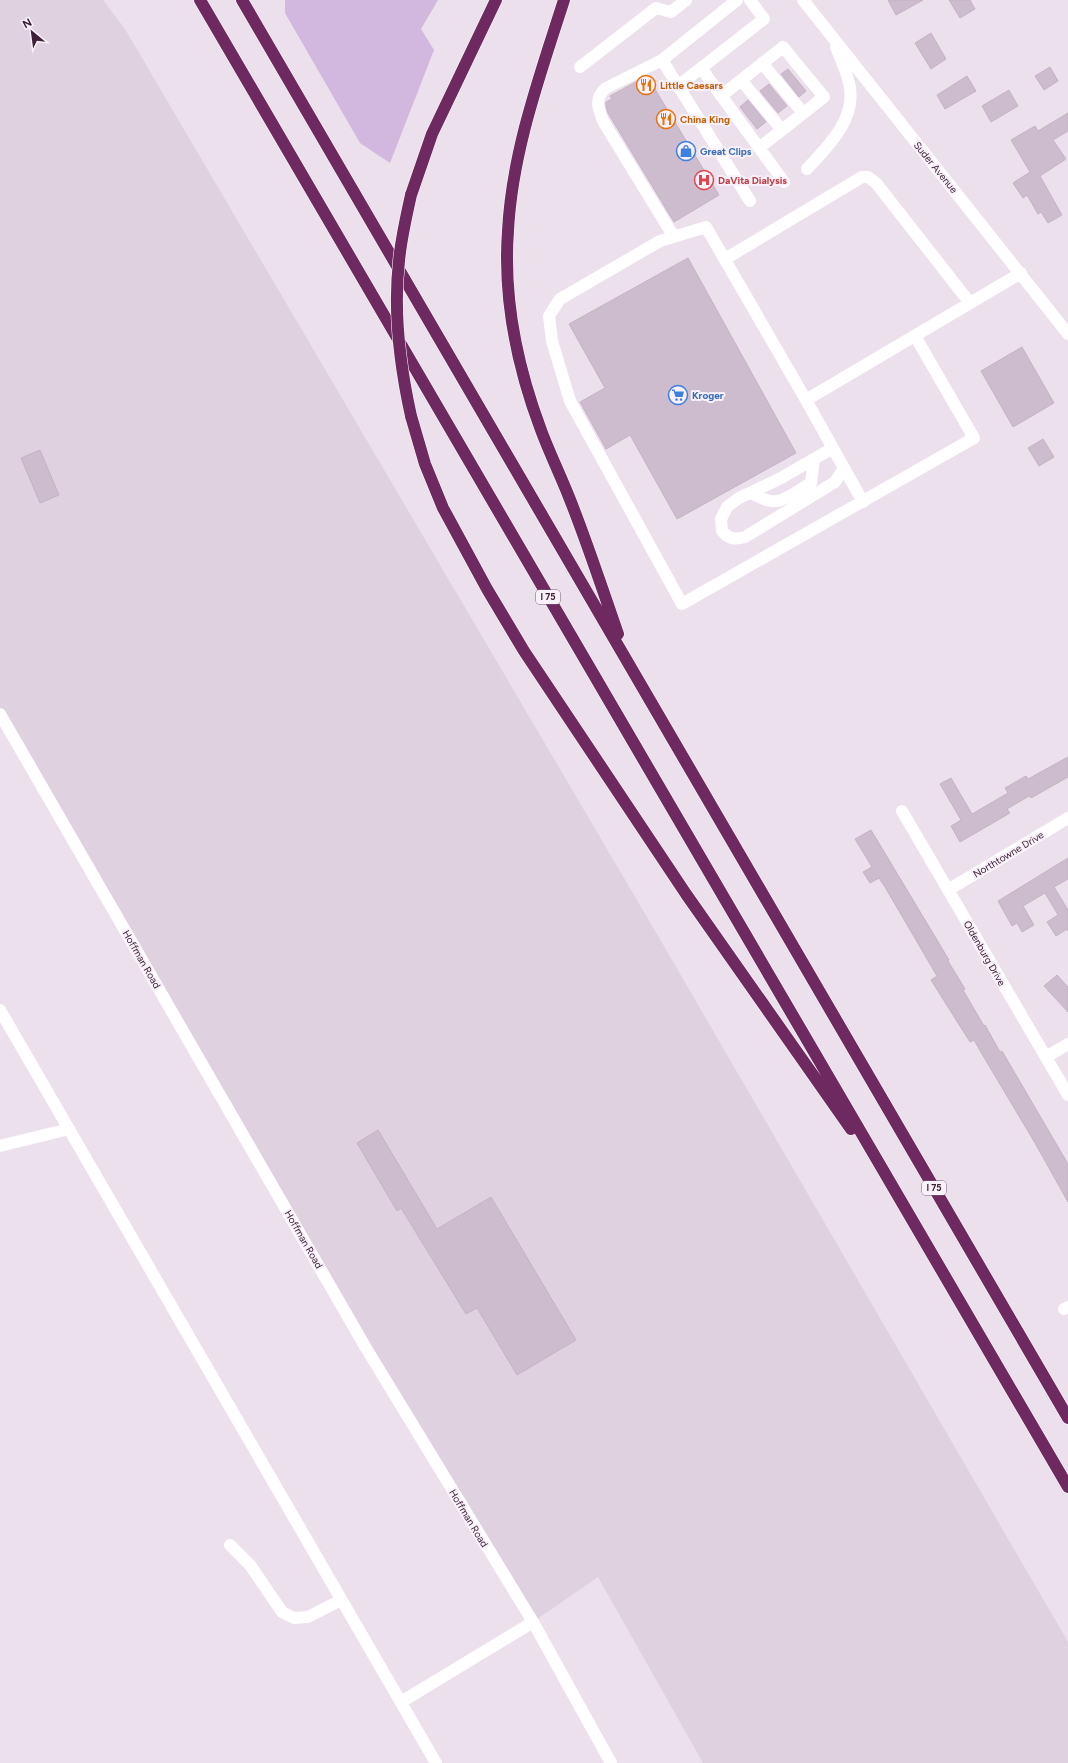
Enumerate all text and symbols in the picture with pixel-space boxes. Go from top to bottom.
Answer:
north arrow [12,12,52,52]
text: N [21,16,34,31]
restaurant icon: Little Caesars [635,74,657,96]
place label: Little Caesars [660,79,723,92]
restaurant icon: China King [655,108,677,130]
place label: China King [680,113,730,126]
street label: Suder Avenue [911,139,961,196]
shop icon: Great Clips [675,140,697,162]
place label: Great Clips [700,145,752,158]
hospital icon: DaVita Dialysis [693,169,715,191]
place label: DaVita Dialysis [718,174,787,187]
supermarket icon: Kroger [667,384,689,406]
place label: Kroger [692,389,724,402]
road number: I 75 [536,590,560,604]
street label: Northtowne Drive [971,828,1046,881]
street label: Oldenburg Drive [961,918,1009,989]
street label: Hoffman Road [120,928,164,991]
road number: I 75 [922,1181,946,1195]
street label: Hoffman Road [282,1208,326,1271]
street label: Hoffman Road [446,1487,491,1550]

